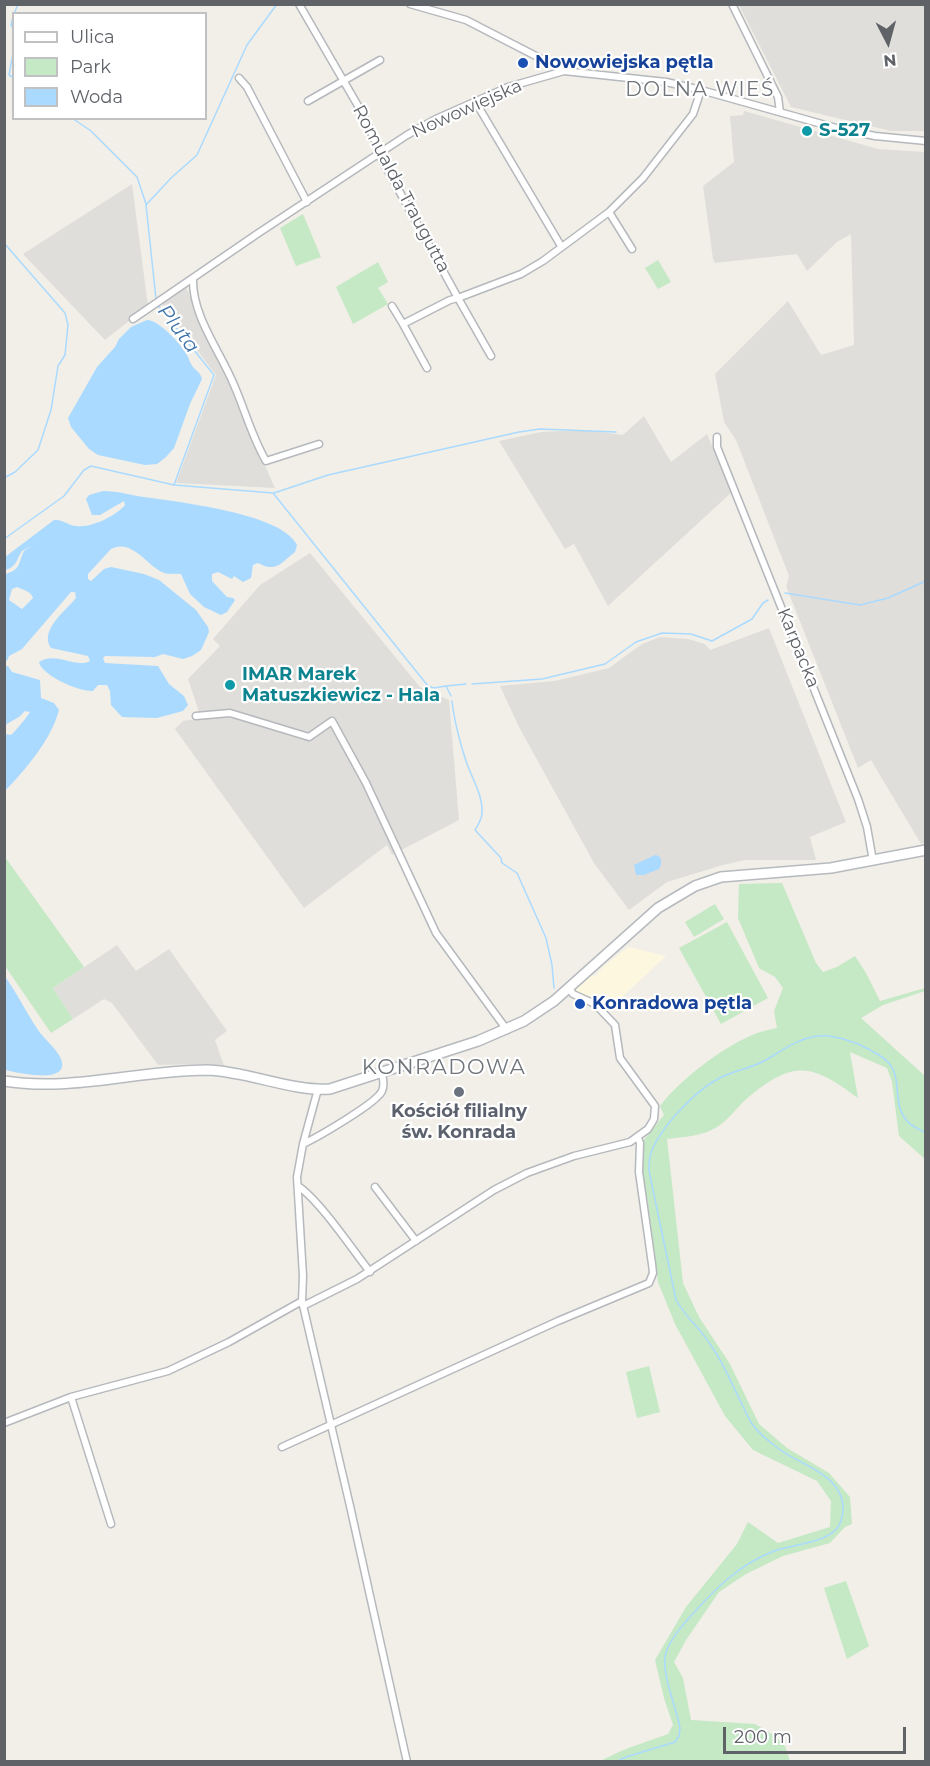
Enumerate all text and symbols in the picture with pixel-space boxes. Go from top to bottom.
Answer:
legend [12,12,207,120]
north arrow [858,12,918,72]
text: Ulica [70,26,115,48]
text: N [883,50,897,71]
place label: Nowowiejska pętla [535,52,714,74]
text: Park [70,56,111,78]
marker: Nowowiejska pętla [516,56,530,70]
street label: Nowowiejska [408,75,526,143]
district label: DOLNA WIEŚ [625,78,775,102]
text: Woda [70,86,123,108]
street label: Romualda Traugutta [348,101,454,277]
place label: S-527 [819,120,870,142]
marker: S-527 [800,124,814,138]
water label: Pluta [152,300,204,358]
street label: Karpacka [772,605,824,691]
place label: IMAR Marek Matuszkiewicz - Hala [242,664,440,706]
marker: IMAR Marek Matuszkiewicz - Hala [223,678,237,692]
place label: Konradowa pętla [592,993,752,1015]
marker: Konradowa pętla [573,997,587,1011]
district label: KONRADOWA [362,1055,526,1081]
marker: Kościół filialny św. Konrada [452,1085,466,1099]
place label: Kościół filialny św. Konrada [391,1101,527,1144]
scale bar [726,1715,909,1753]
text: 200 m [734,1726,792,1748]

